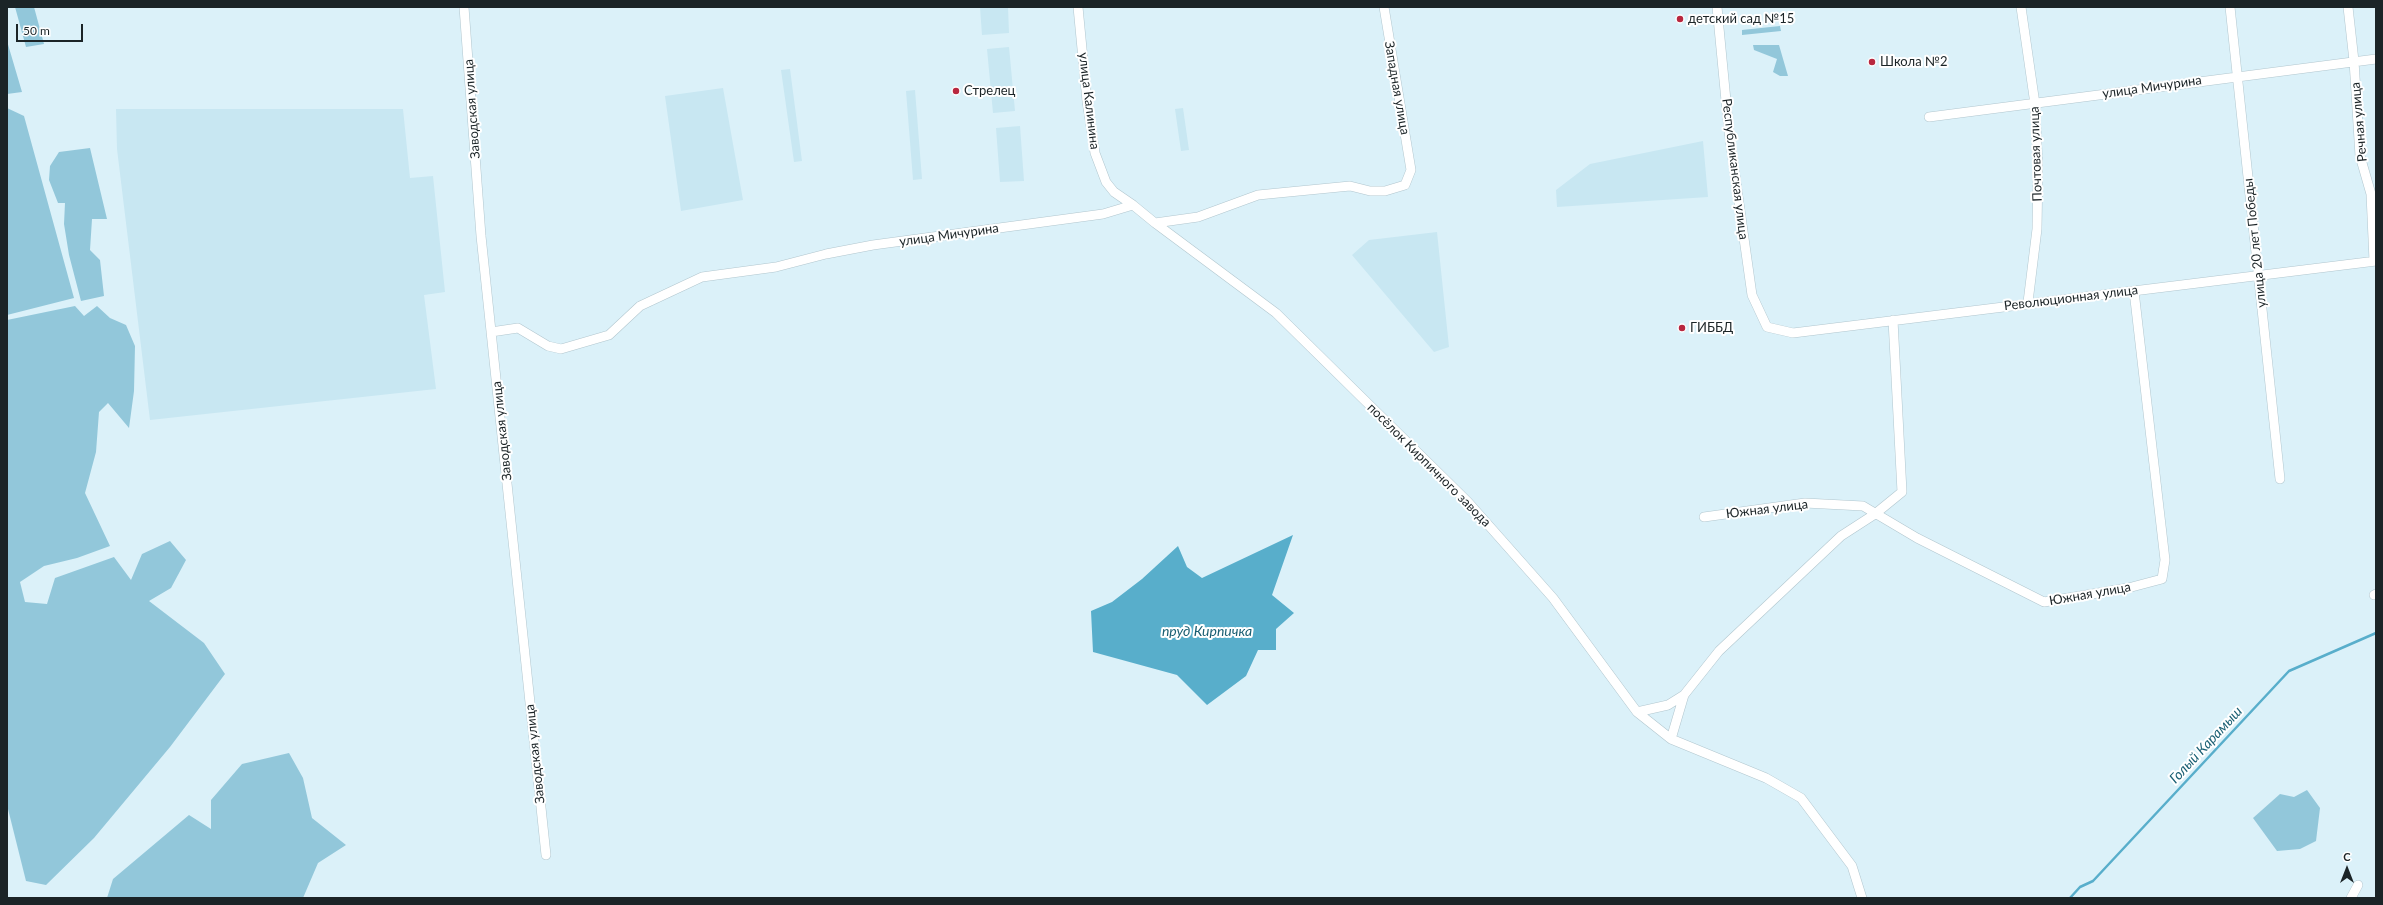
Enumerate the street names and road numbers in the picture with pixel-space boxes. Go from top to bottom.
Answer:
street label: Западная улица [1381,40,1413,136]
street label: улица Калинина [1075,52,1103,150]
street label: Заводская улица [461,59,483,159]
street label: улица Мичурина [2101,72,2203,102]
street label: Речная улица [2348,81,2370,163]
street label: Республиканская улица [1719,97,1751,241]
street label: Почтовая улица [2027,106,2045,202]
street label: улица 20 лет Победы [2240,178,2270,308]
street label: улица Мичурина [898,220,1000,250]
street label: Революционная улица [2003,282,2139,314]
street label: Заводская улица [489,380,515,482]
street label: посёлок Кирпичного завода [1364,400,1494,530]
street label: Южная улица [1725,496,1809,522]
street label: Южная улица [2048,579,2132,609]
street label: Заводская улица [522,703,548,805]

